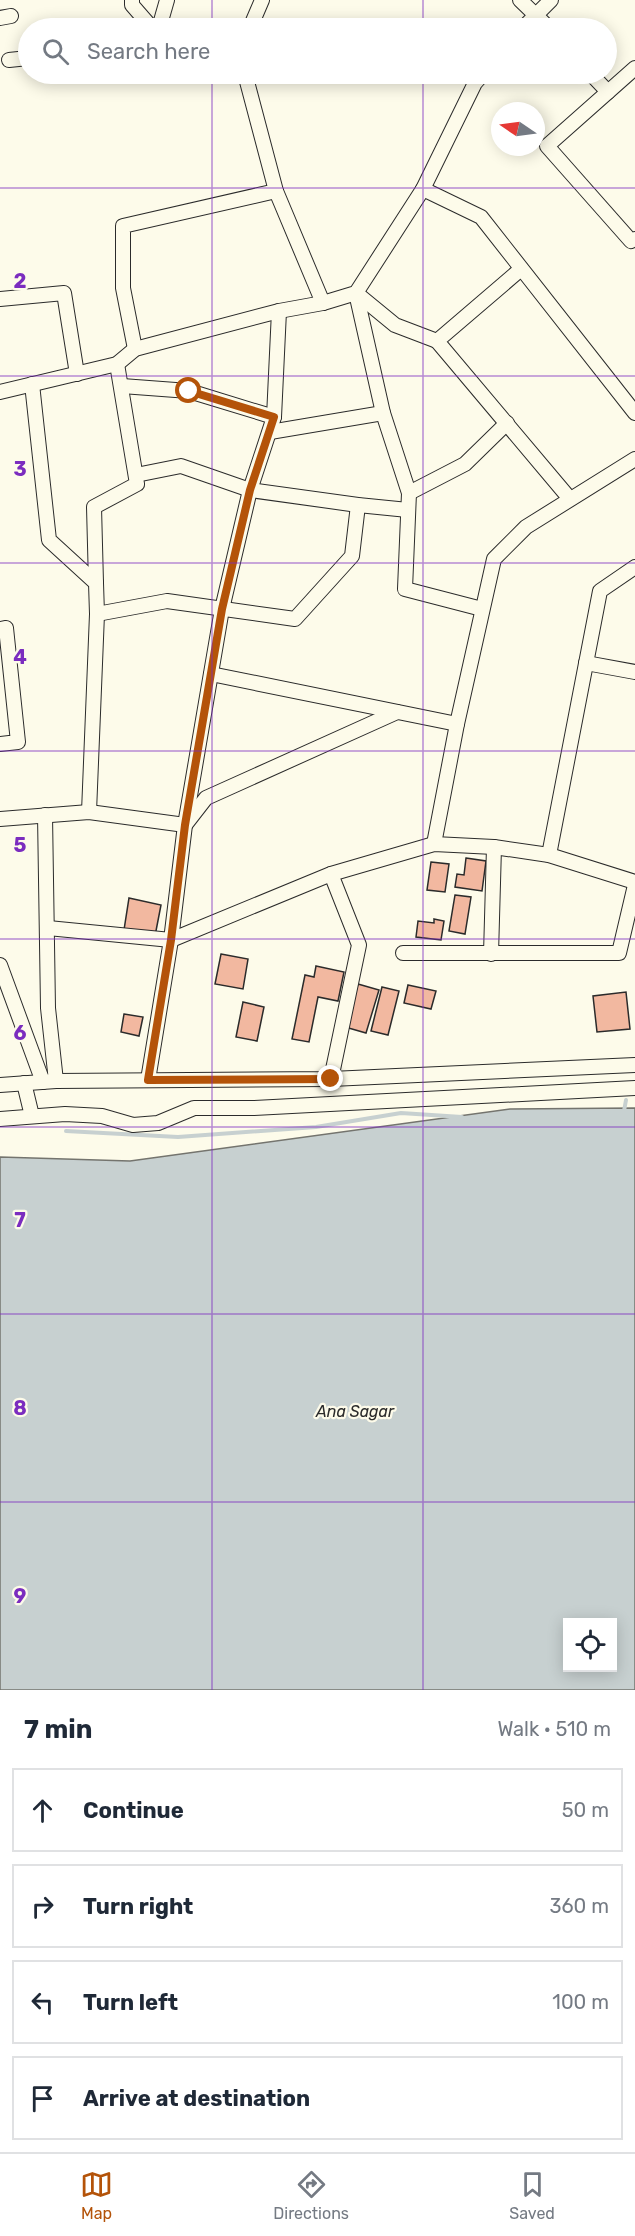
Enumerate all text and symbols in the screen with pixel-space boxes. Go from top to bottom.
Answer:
search box [18,18,617,84]
icon: search [39,35,72,68]
text: Search here [87,38,210,65]
north arrow [491,102,545,156]
text: 2 [14,269,27,293]
route start [175,377,201,403]
text: 3 [13,457,27,481]
text: 4 [13,645,27,669]
text: 5 [14,833,27,857]
text: 6 [13,1021,27,1045]
route end [317,1065,343,1091]
text: 7 [14,1208,26,1232]
text: 8 [13,1396,27,1420]
water label: Ana Sagar [315,1402,395,1421]
text: 9 [14,1584,27,1608]
map controls [563,1618,617,1672]
button: locate [563,1618,617,1672]
text: 7 min [24,1714,92,1745]
text: Walk · 510 m [497,1717,611,1741]
icon: ahead [26,1794,59,1827]
text: Continue [83,1797,184,1824]
text: 50 m [562,1798,609,1822]
icon: right [26,1890,59,1923]
text: Turn right [83,1893,193,1920]
text: 360 m [550,1894,609,1918]
icon: left [26,1986,59,2019]
text: Turn left [83,1989,178,2016]
text: 100 m [552,1990,609,2014]
icon: arrive [26,2082,59,2115]
text: Arrive at destination [83,2085,310,2112]
tab: Map [80,2168,113,2223]
tab: Directions [273,2168,349,2223]
tab: Saved [509,2168,555,2223]

